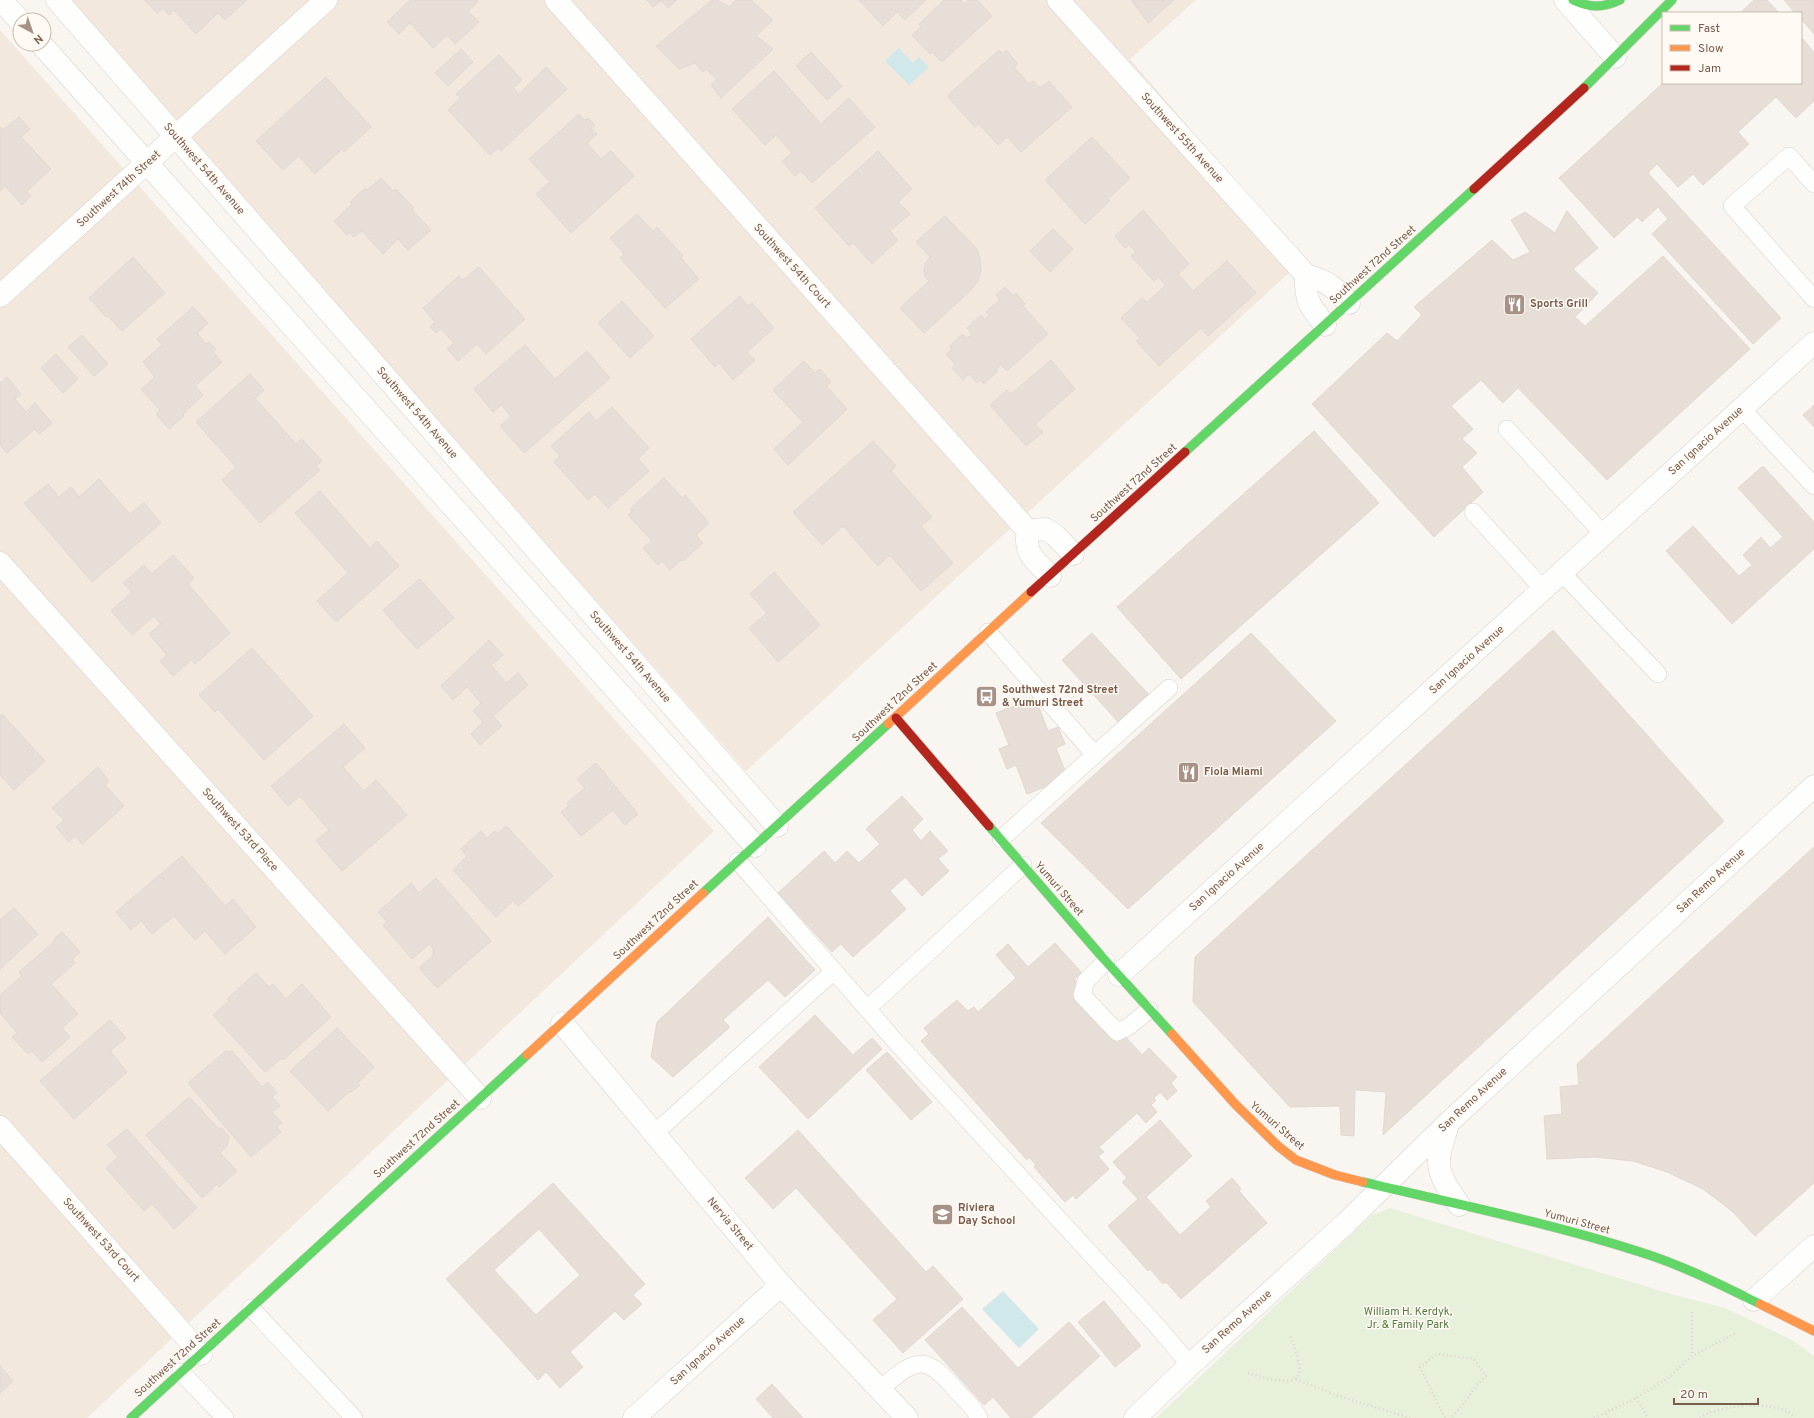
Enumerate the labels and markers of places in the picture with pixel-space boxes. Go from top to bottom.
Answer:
restaurant icon: Sports Grill [1501,291,1527,317]
place label: Sports Grill [1530,297,1588,311]
bus stop icon: Southwest 72nd Street & Yumuri Street [973,683,999,709]
place label: Southwest 72nd Street & Yumuri Street [1002,683,1118,710]
restaurant icon: Fiola Miami [1176,759,1202,785]
place label: Fiola Miami [1204,765,1263,779]
school or university icon: Riviera Day School [930,1201,956,1227]
place label: Riviera Day School [958,1201,1015,1228]

